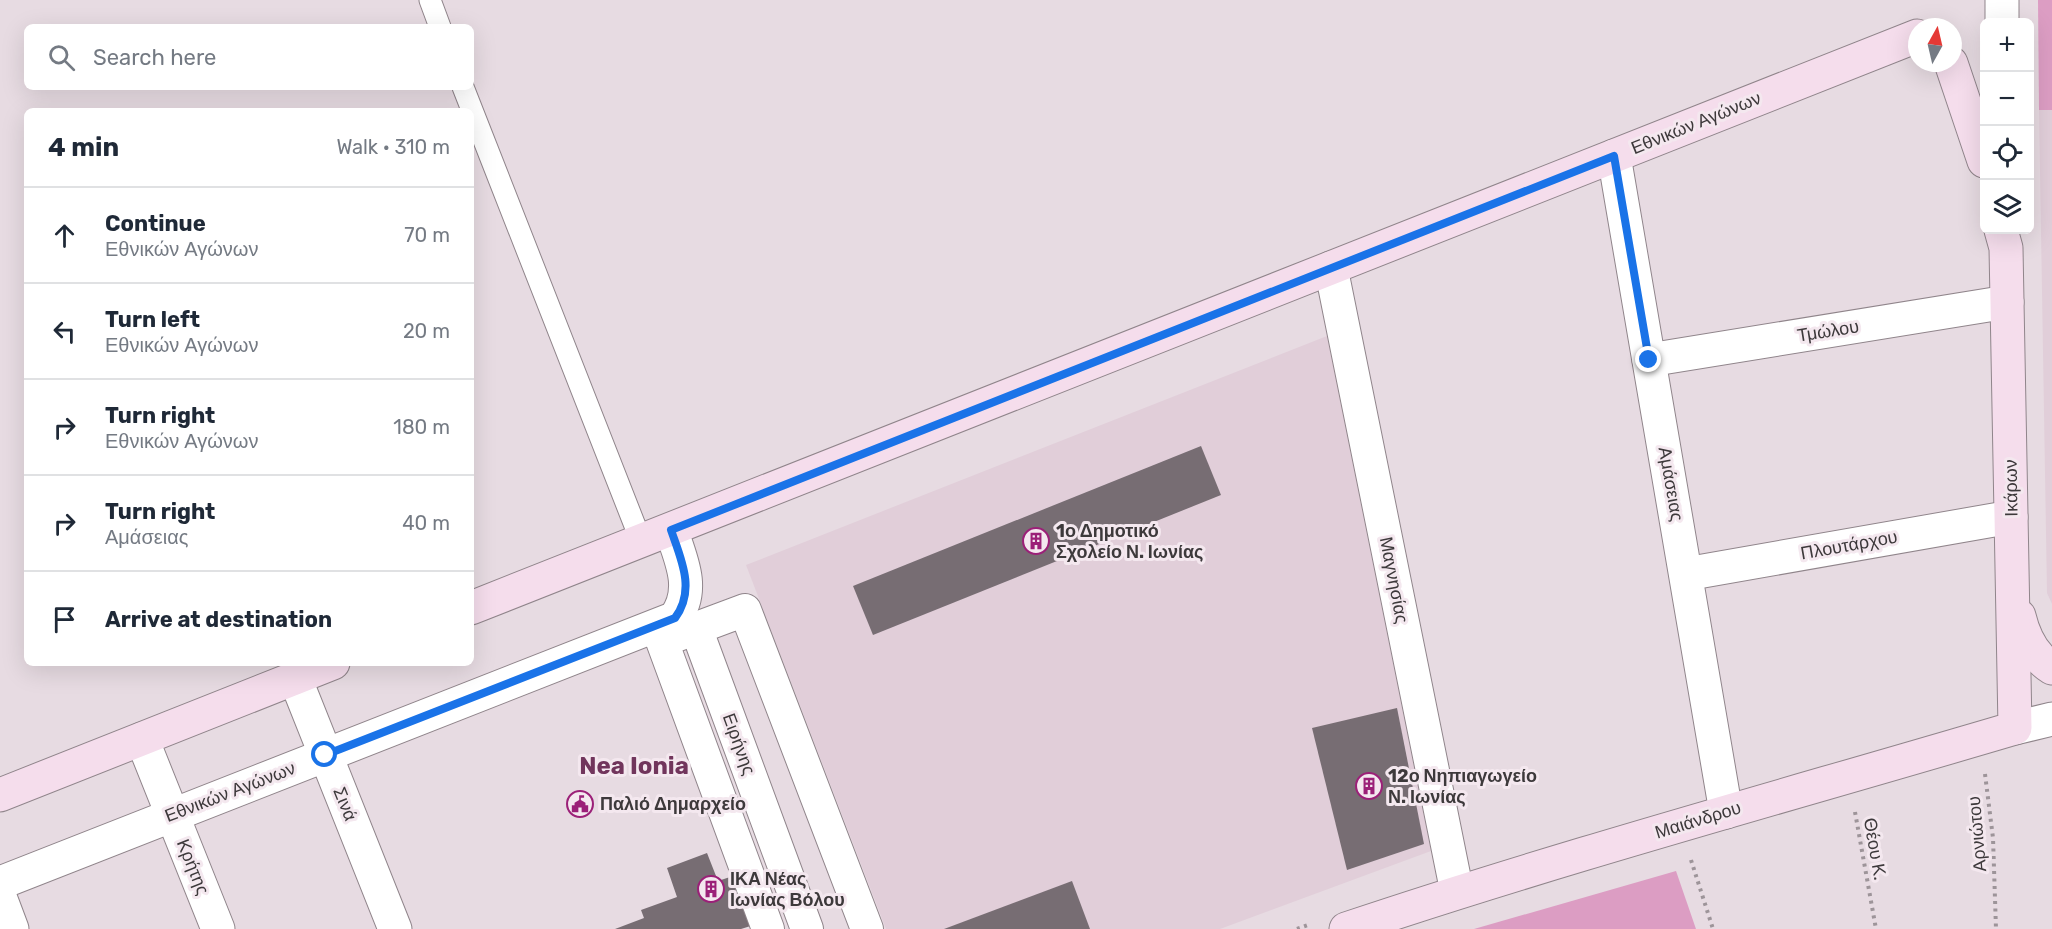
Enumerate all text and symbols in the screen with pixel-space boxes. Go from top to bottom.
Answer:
north arrow [1908,18,1962,72]
map controls [1980,18,2034,234]
button: + [1980,18,2034,72]
search box [24,24,474,90]
icon: search [45,41,78,74]
text: Search here [93,44,216,71]
button: − [1980,72,2034,126]
street label: Εθνικών Αγώνων [1628,87,1764,159]
button: locate [1980,126,2034,180]
text: 4 min [48,132,119,163]
text: Walk · 310 m [336,135,450,159]
button: layers [1980,180,2034,234]
text: Continue [105,210,206,237]
icon: ahead [48,219,81,252]
text: 70 m [404,223,450,247]
text: Εθνικών Αγώνων [105,237,258,261]
text: Turn left [105,306,200,333]
icon: left [48,315,81,348]
street label: Τμώλου [1795,315,1861,347]
text: 20 m [403,319,450,343]
text: Εθνικών Αγώνων [105,333,258,357]
route end [1635,346,1661,372]
text: Turn right [105,402,215,429]
icon: right [48,411,81,444]
text: 180 m [393,415,450,439]
text: Εθνικών Αγώνων [105,429,258,453]
street label: Αμάσειας [1654,445,1688,523]
street label: Ικάρων [2000,459,2022,517]
text: Turn right [105,498,215,525]
icon: right [48,507,81,540]
text: 40 m [402,511,450,535]
place label: 1ο Δημοτικό Σχολείο Ν. Ιωνίας [1056,520,1203,563]
text: Αμάσειας [105,525,188,549]
building icon: 1ο Δημοτικό Σχολείο Ν. Ιωνίας [1021,526,1051,556]
street label: Πλουτάρχου [1799,526,1899,564]
street label: Μαγνησίας [1375,535,1413,625]
icon: arrive [48,603,81,636]
text: Arrive at destination [105,606,332,633]
street label: Ειρήνης [718,710,760,778]
route start [311,741,337,767]
district label: Nea Ionia [579,752,689,780]
street label: Εθνικών Αγώνων [162,757,298,827]
place label: 12ο Νηπιαγωγείο Ν. Ιωνίας [1388,765,1537,808]
building icon: 12ο Νηπιαγωγείο Ν. Ιωνίας [1354,771,1384,801]
street label: Σινά [328,784,362,824]
public building icon: Παλιό Δημαρχείο [565,789,595,819]
place label: Παλιό Δημαρχείο [600,793,746,815]
street label: Αρνιώτου [1963,795,1991,873]
street label: Μαιάνδρου [1652,796,1744,844]
street label: Θέου Κ. [1859,816,1891,882]
street label: Κρήτης [172,836,214,898]
place label: ΙΚΑ Νέας Ιωνίας Βόλου [730,868,845,911]
building icon: ΙΚΑ Νέας Ιωνίας Βόλου [696,874,726,904]

